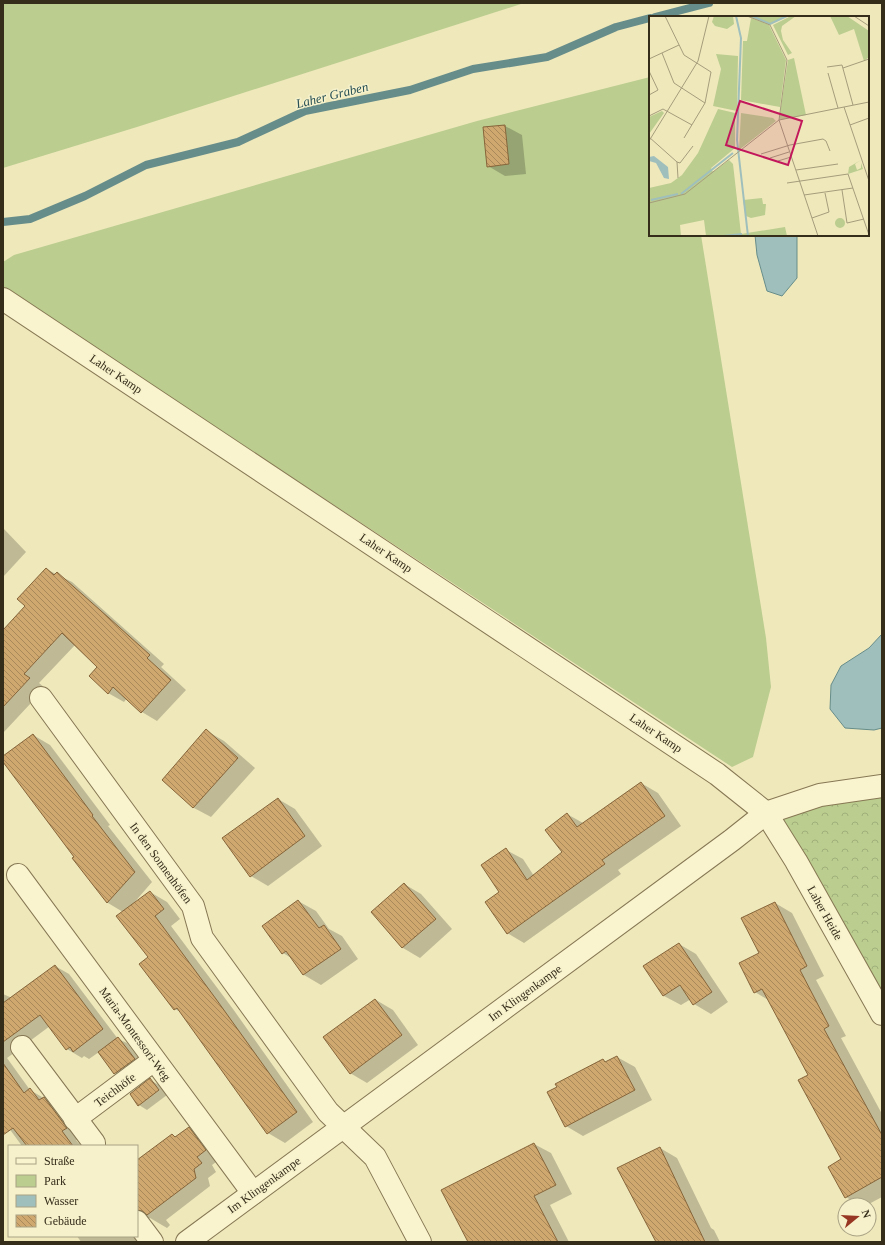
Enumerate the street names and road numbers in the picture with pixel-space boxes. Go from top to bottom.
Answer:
street label: Laher Kamp [87,351,145,397]
street label: Laher Kamp [357,530,415,576]
street label: Laher Kamp [627,710,685,756]
street label: In den Sonnenhöfen [127,820,195,906]
street label: Laher Heide [804,884,846,942]
street label: Im Klingenkampe [486,962,564,1024]
street label: Maria-Montessori-Weg [96,984,174,1084]
street label: Teichhöfe [92,1070,138,1110]
street label: Im Klingenkampe [225,1154,303,1216]

